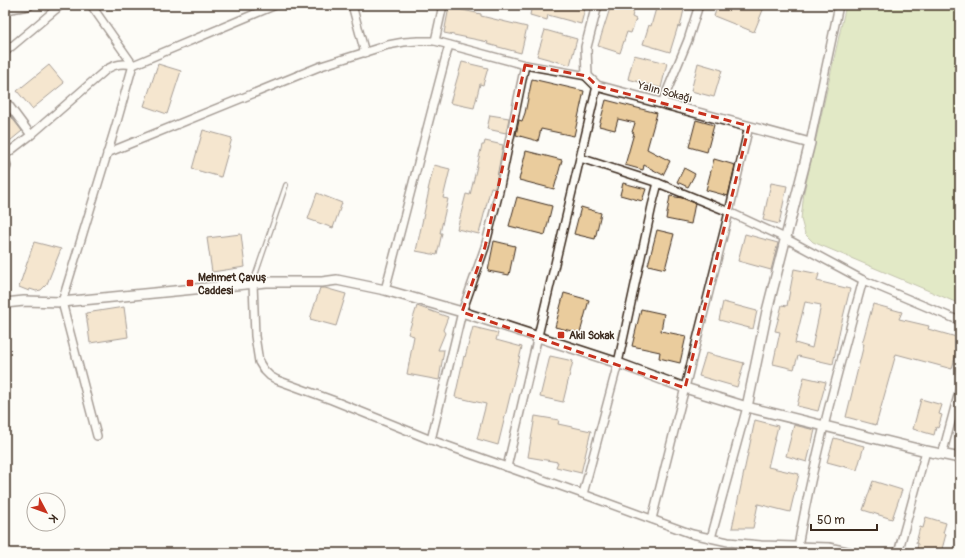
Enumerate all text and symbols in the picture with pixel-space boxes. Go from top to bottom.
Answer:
street label: Yalın Sokağı [635,78,694,106]
place label: Mehmet Çavuş Caddesi [198,271,266,297]
marker: Mehmet Çavuş Caddesi [185,278,195,288]
place label: Akil Sokak [569,329,615,342]
marker: Akil Sokak [556,330,566,340]
north arrow [26,492,66,532]
scale bar [811,506,877,532]
text: K [46,511,60,525]
text: 50 m [817,513,845,528]

